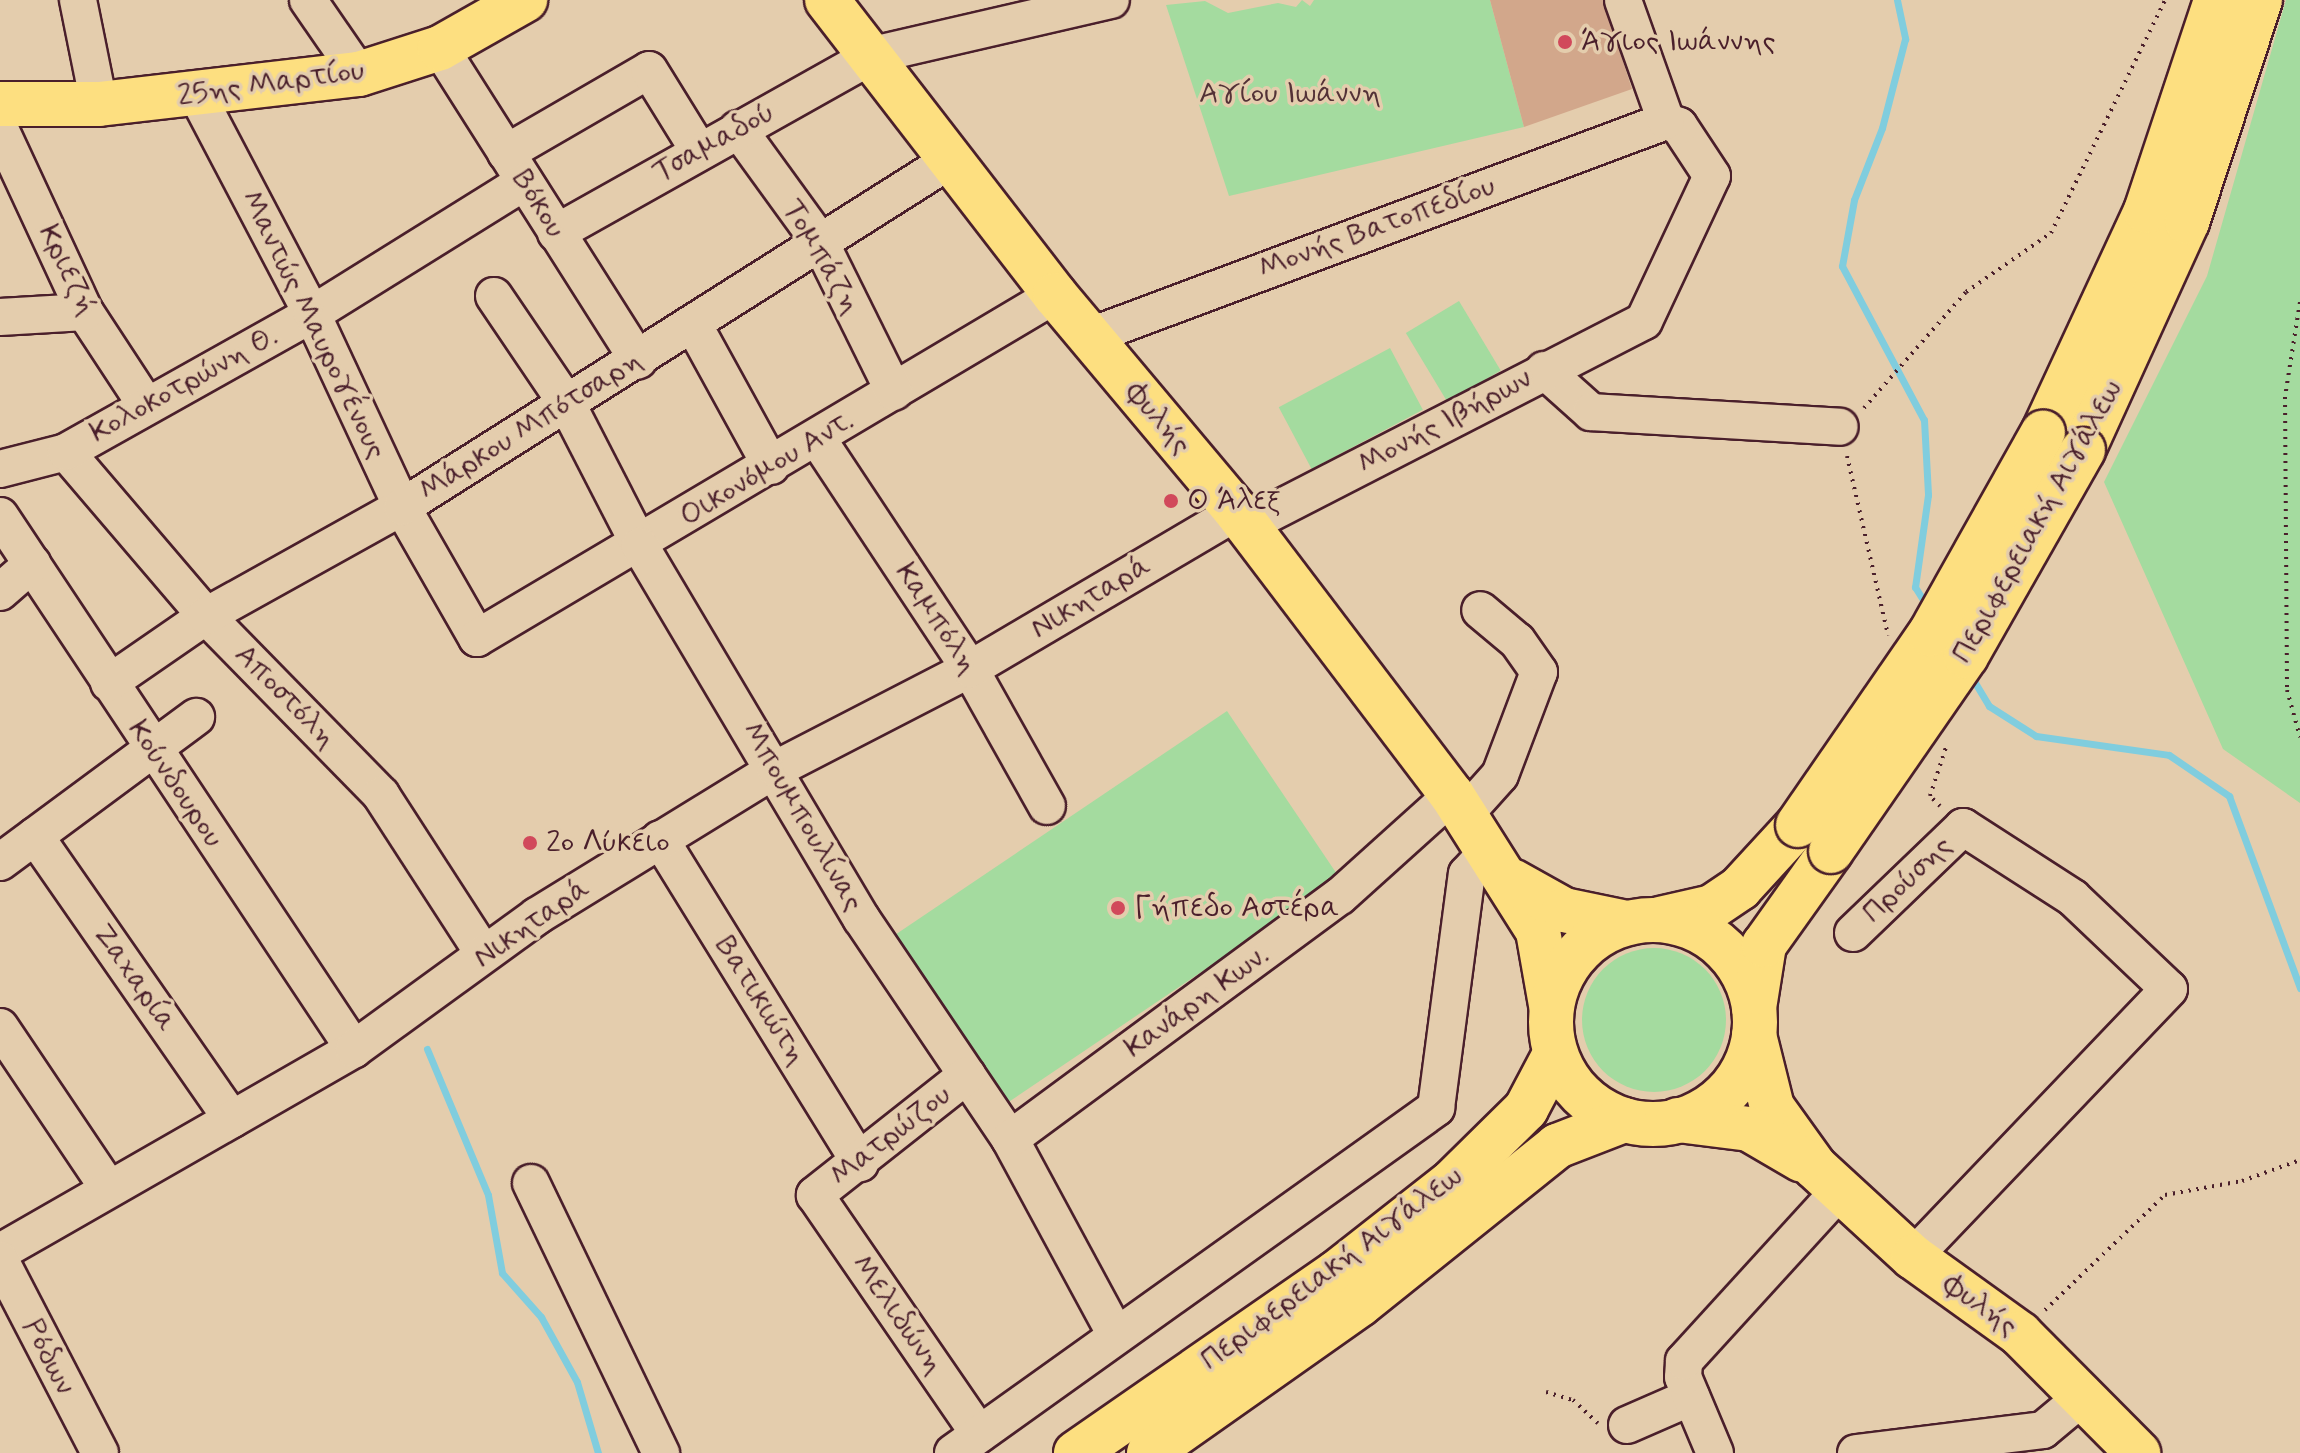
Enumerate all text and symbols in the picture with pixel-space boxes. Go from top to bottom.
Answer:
place label: Άγιος Ιωάννης [1581,24,1776,60]
marker: Άγιος Ιωάννης [1556,33,1574,51]
street label: 25ης Μαρτίου [175,53,367,115]
park label: Αγίου Ιωάννη [1199,76,1381,112]
street label: Τσαμαδού [647,95,781,191]
street label: Βόκου [503,163,573,245]
street label: Μονής Βατοπεδίου [1254,169,1500,287]
street label: Μαντώς Μαυρογένους [232,185,394,465]
street label: Τομπάζη [774,193,868,321]
street label: Κριεζή [30,219,104,321]
street label: Κολοκοτρώνη Θ. [84,319,284,451]
street label: Μάρκου Μπότσαρη [413,343,649,509]
street label: Μονής Ιβήρων [1352,361,1538,483]
street label: Περιφερειακή Αιγάλεω [1945,374,2131,670]
street label: Φυλής [1117,376,1199,462]
street label: Οικονόμου Αντ. [673,403,861,535]
place label: Ο Άλεξ [1187,483,1281,519]
marker: Ο Άλεξ [1162,492,1180,510]
street label: Νικηταρά [1025,548,1157,648]
street label: Καμπόλη [887,556,985,682]
street label: Αποστόλη [227,637,343,757]
street label: Κούνδουρου [119,713,231,855]
street label: Μπουμπουλίνας [733,716,871,918]
place label: 2ο Λύκειο [546,825,670,861]
street label: Προύσης [1856,829,1960,931]
marker: 2ο Λύκειο [521,834,539,852]
street label: Νικηταρά [467,871,597,977]
place label: Γήπεδο Αστέρα [1134,890,1339,926]
marker: Γήπεδο Αστέρα [1109,899,1127,917]
street label: Ζαχαρία [84,917,184,1039]
street label: Βατικιώτη [706,930,814,1072]
street label: Κανάρη Κων. [1118,938,1276,1066]
street label: Ματρώζου [823,1078,959,1194]
street label: Περιφερειακή Αιγάλεω [1194,1159,1470,1379]
street label: Μελιδώνη [843,1248,951,1382]
street label: Φυλής [1936,1267,2024,1345]
street label: Ρόδων [14,1313,82,1401]

